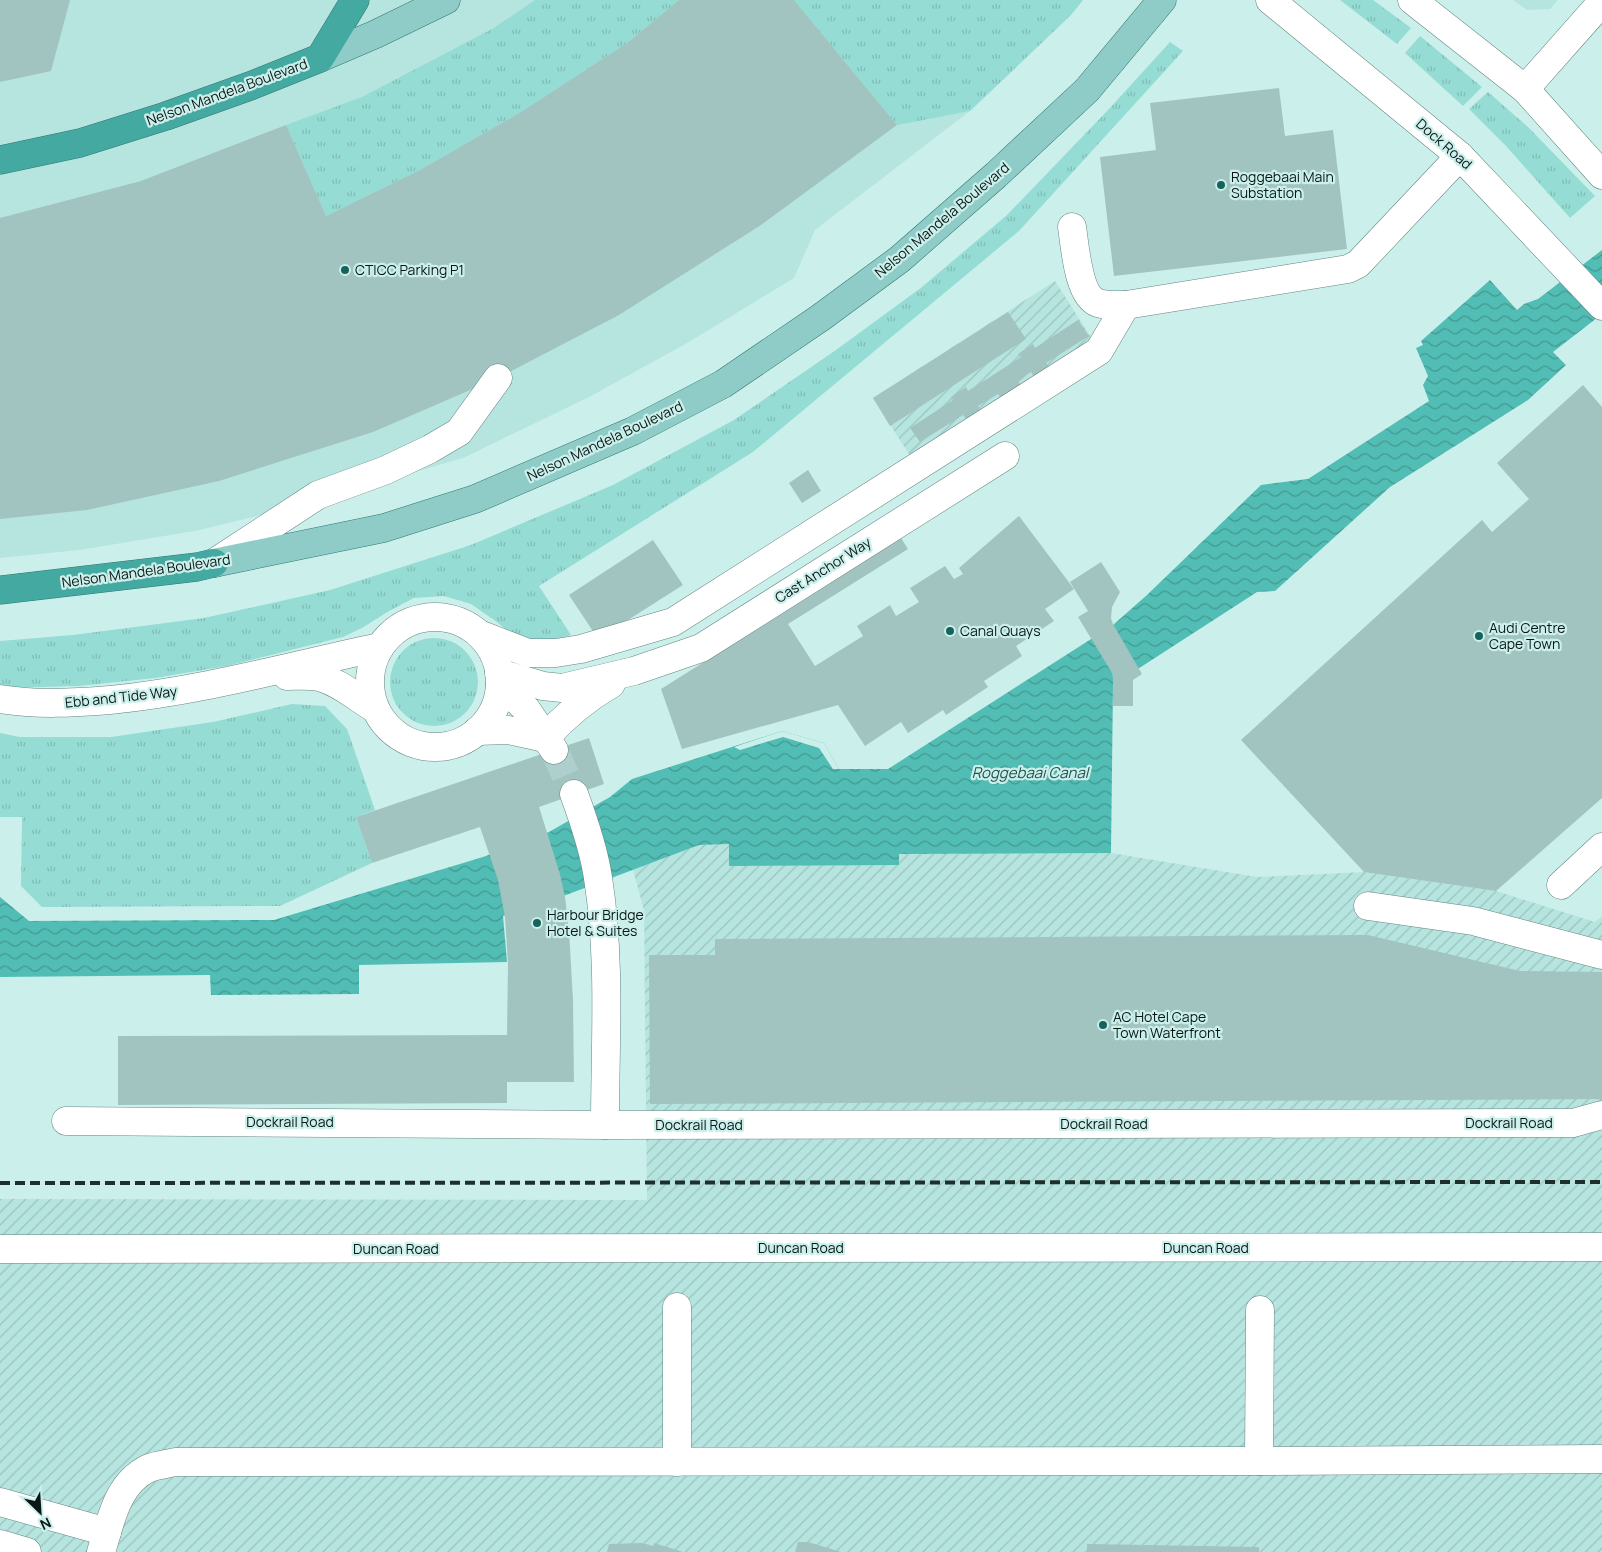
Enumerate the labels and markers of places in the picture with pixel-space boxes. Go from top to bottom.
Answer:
place label: Roggebaai Main Substation [1231,167,1334,202]
marker: Roggebaai Main Substation [1215,179,1227,191]
place label: CTICC Parking P1 [355,260,464,279]
marker: CTICC Parking P1 [339,264,351,276]
place label: Audi Centre Cape Town [1489,618,1566,653]
place label: Canal Quays [960,621,1041,640]
marker: Canal Quays [944,625,956,637]
marker: Audi Centre Cape Town [1473,630,1485,642]
place label: Harbour Bridge Hotel & Suites [547,905,644,940]
marker: Harbour Bridge Hotel & Suites [531,917,543,929]
place label: AC Hotel Cape Town Waterfront [1113,1007,1221,1042]
marker: AC Hotel Cape Town Waterfront [1097,1019,1109,1031]

